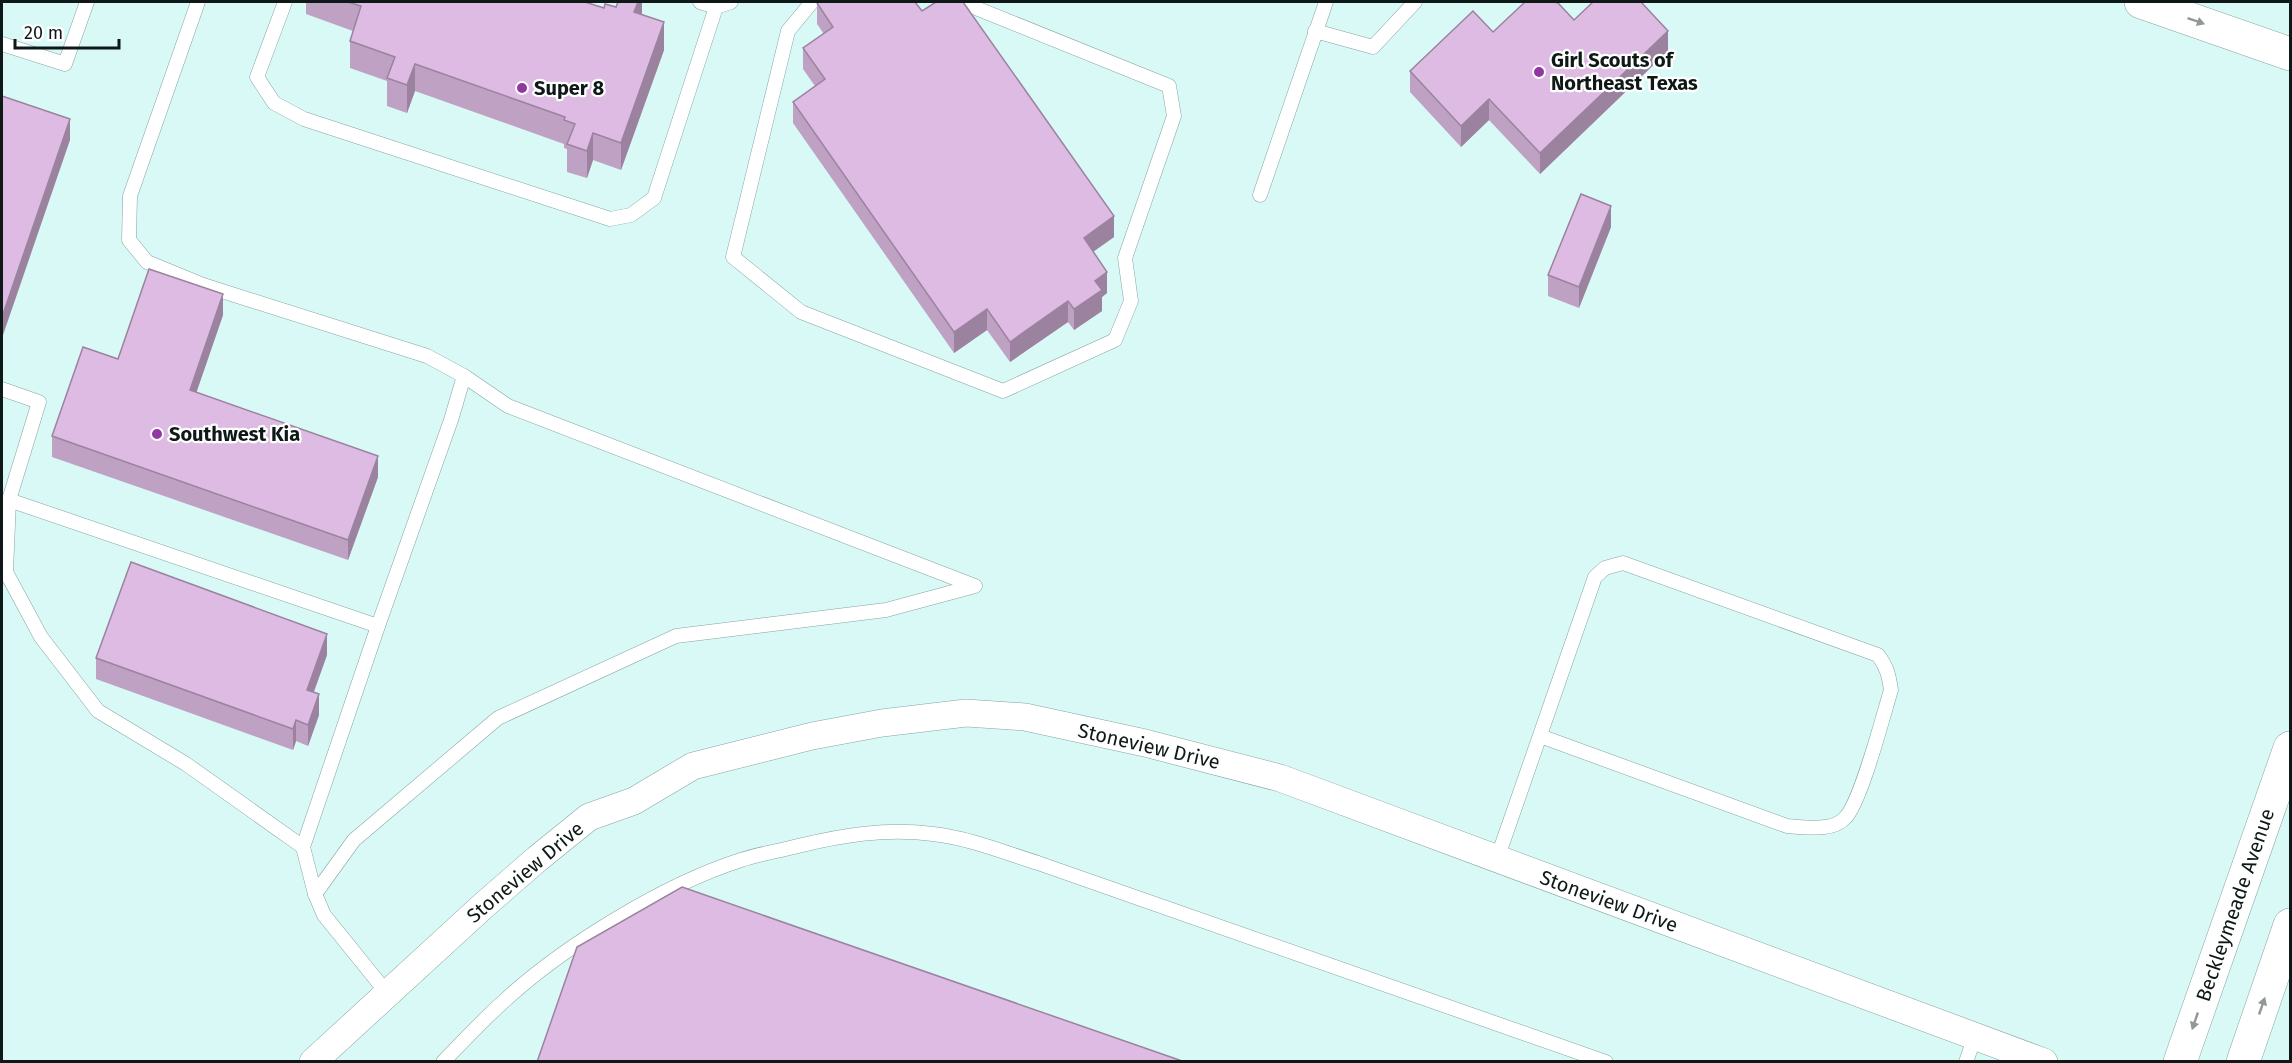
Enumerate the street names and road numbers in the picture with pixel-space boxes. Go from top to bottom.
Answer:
street label: Stoneview Drive [1076,718,1222,774]
street label: Beckleymeade Avenue [2191,805,2279,1005]
street label: Stoneview Drive [462,816,588,928]
street label: Stoneview Drive [1537,865,1681,937]

